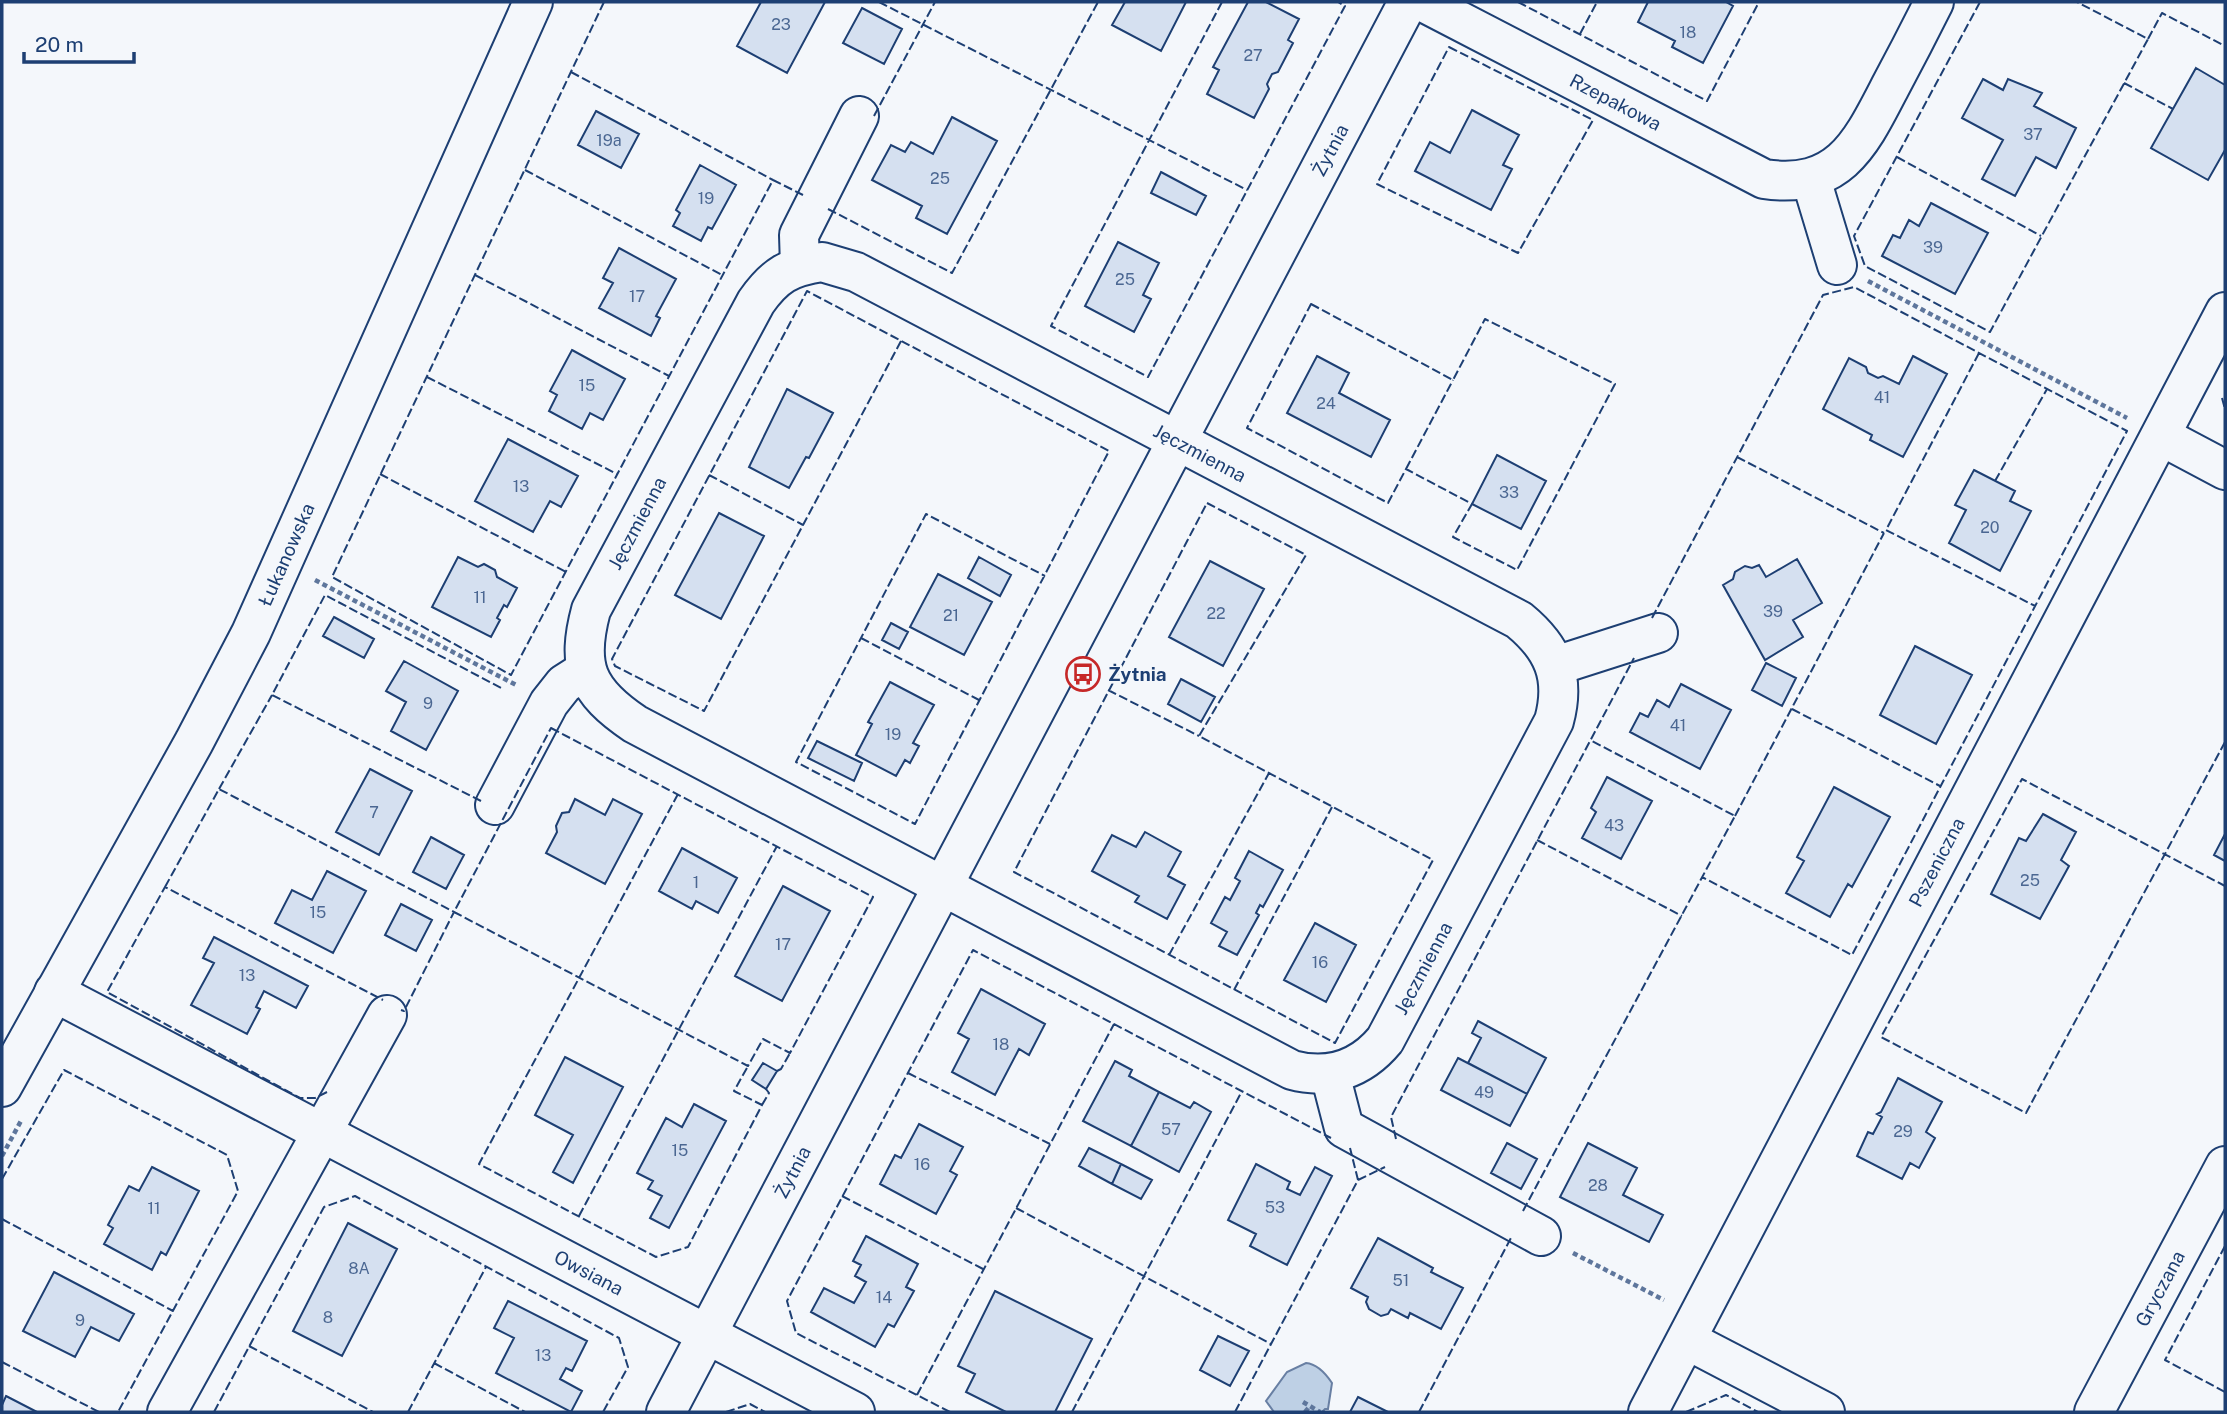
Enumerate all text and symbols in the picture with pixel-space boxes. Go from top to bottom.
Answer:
house number: 23 [771,15,791,34]
scale bar [24,21,135,65]
house number: 18 [1680,23,1696,42]
text: 20 m [35,32,84,57]
house number: 27 [1243,46,1263,65]
street label: Rzepakowa [1566,69,1665,135]
street label: Żytnia [1307,120,1353,180]
house number: 37 [2023,125,2043,144]
house number: 19a [596,131,622,150]
house number: 25 [930,169,950,188]
house number: 19 [698,189,714,208]
house number: 39 [1923,238,1943,257]
house number: 25 [1115,270,1135,289]
house number: 17 [629,287,645,306]
house number: 15 [579,376,595,395]
house number: 41 [1874,388,1890,407]
house number: 24 [1316,394,1336,413]
street label: Jęczmienna [1150,419,1250,487]
street label: Jęczmienna [603,473,671,573]
house number: 13 [513,477,529,496]
house number: 33 [1499,483,1519,502]
street label: Łukanowska [254,500,319,609]
house number: 20 [1980,518,2000,537]
house number: 11 [473,588,487,607]
house number: 39 [1763,602,1783,621]
house number: 22 [1206,604,1226,623]
house number: 21 [943,606,959,625]
bus stop icon: Żytnia [1064,655,1102,693]
place label: Żytnia [1108,663,1166,685]
house number: 9 [423,694,433,713]
house number: 41 [1670,716,1686,735]
house number: 19 [885,725,901,744]
house number: 7 [369,803,379,822]
street label: Pszeniczna [1904,814,1969,910]
house number: 43 [1604,816,1624,835]
house number: 25 [2020,871,2040,890]
house number: 1 [693,873,699,892]
house number: 15 [310,903,326,922]
street label: Jęczmienna [1389,918,1457,1018]
house number: 17 [775,935,791,954]
house number: 16 [1312,953,1328,972]
house number: 13 [239,966,255,985]
house number: 18 [993,1035,1009,1054]
house number: 49 [1474,1083,1494,1102]
house number: 57 [1161,1120,1181,1139]
house number: 29 [1893,1122,1913,1141]
house number: 15 [672,1141,688,1160]
street label: Żytnia [770,1142,815,1202]
house number: 16 [914,1155,930,1174]
house number: 28 [1588,1176,1608,1195]
house number: 53 [1265,1198,1285,1217]
house number: 11 [147,1199,161,1218]
street label: Owsiana [551,1245,627,1300]
street label: Gryczana [2131,1247,2189,1330]
house number: 8A [348,1259,370,1278]
house number: 51 [1393,1271,1409,1290]
house number: 14 [876,1288,892,1307]
house number: 8 [323,1308,333,1327]
house number: 9 [75,1311,85,1330]
house number: 13 [535,1346,551,1365]

